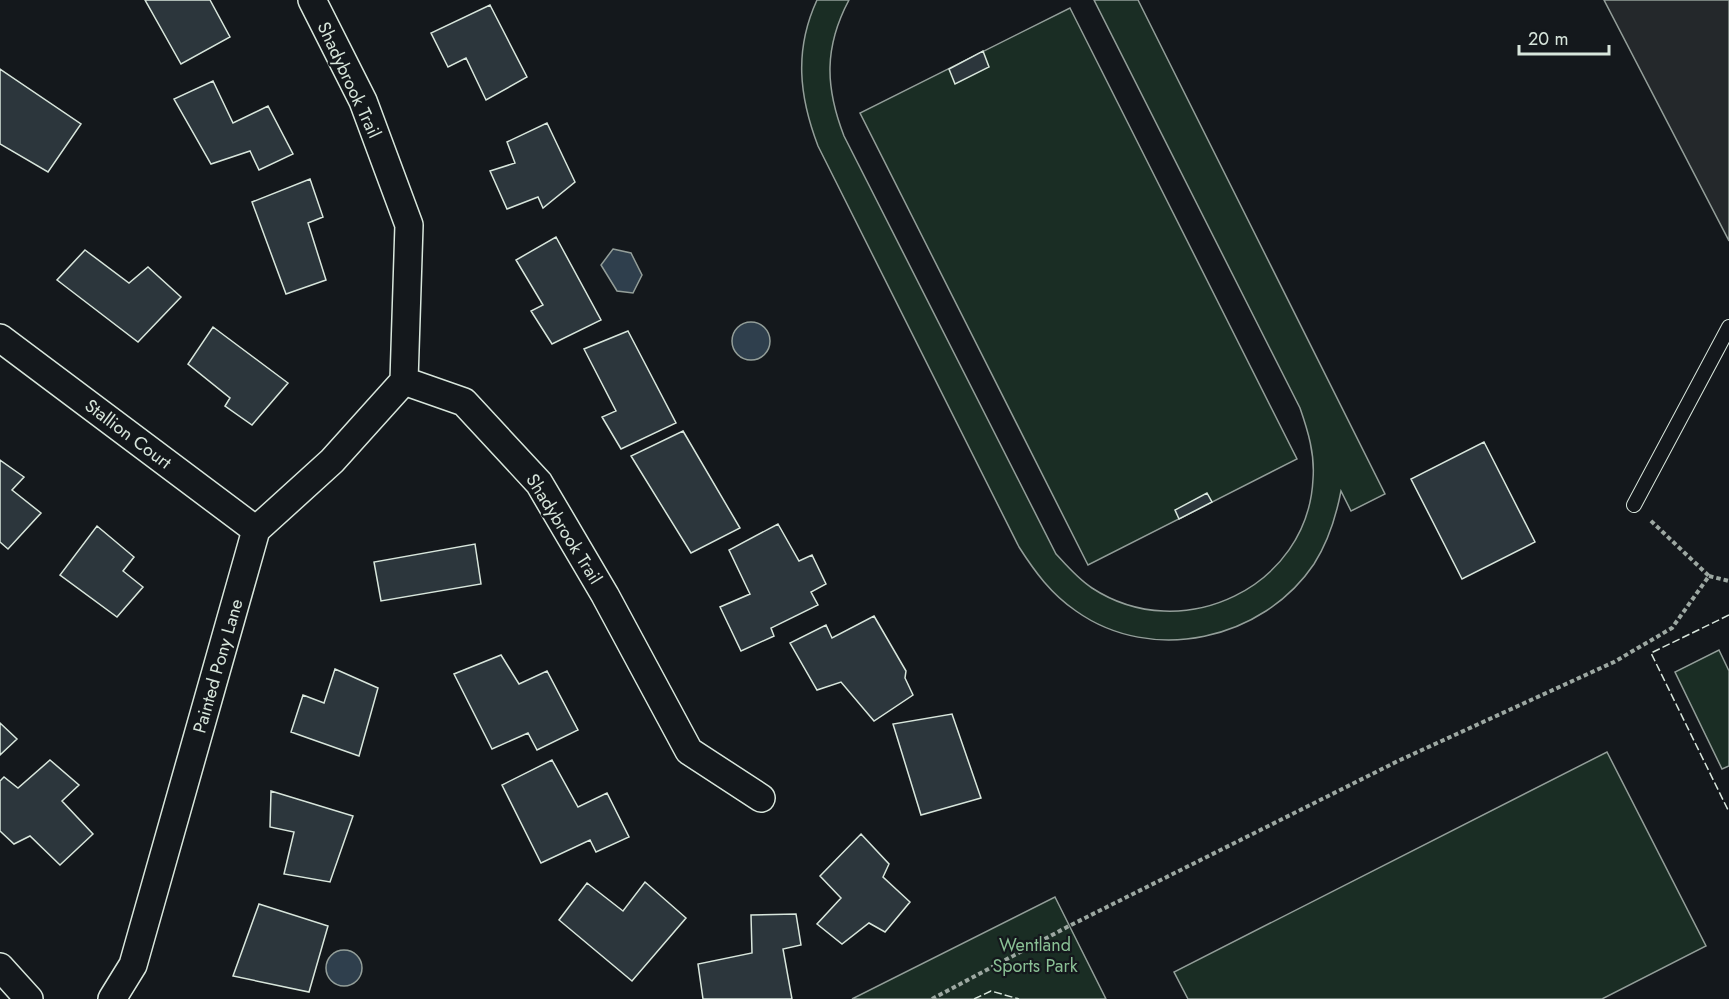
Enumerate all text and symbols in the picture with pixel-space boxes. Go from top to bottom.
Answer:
street label: Shadybrook Trail [311,17,387,143]
scale bar [1519,18,1609,56]
text: 20 m [1528,26,1568,52]
street label: Stallion Court [79,393,177,476]
street label: Shadybrook Trail [520,469,608,589]
street label: Painted Pony Lane [186,596,250,736]
park label: Wentland Sports Park [992,932,1078,979]

